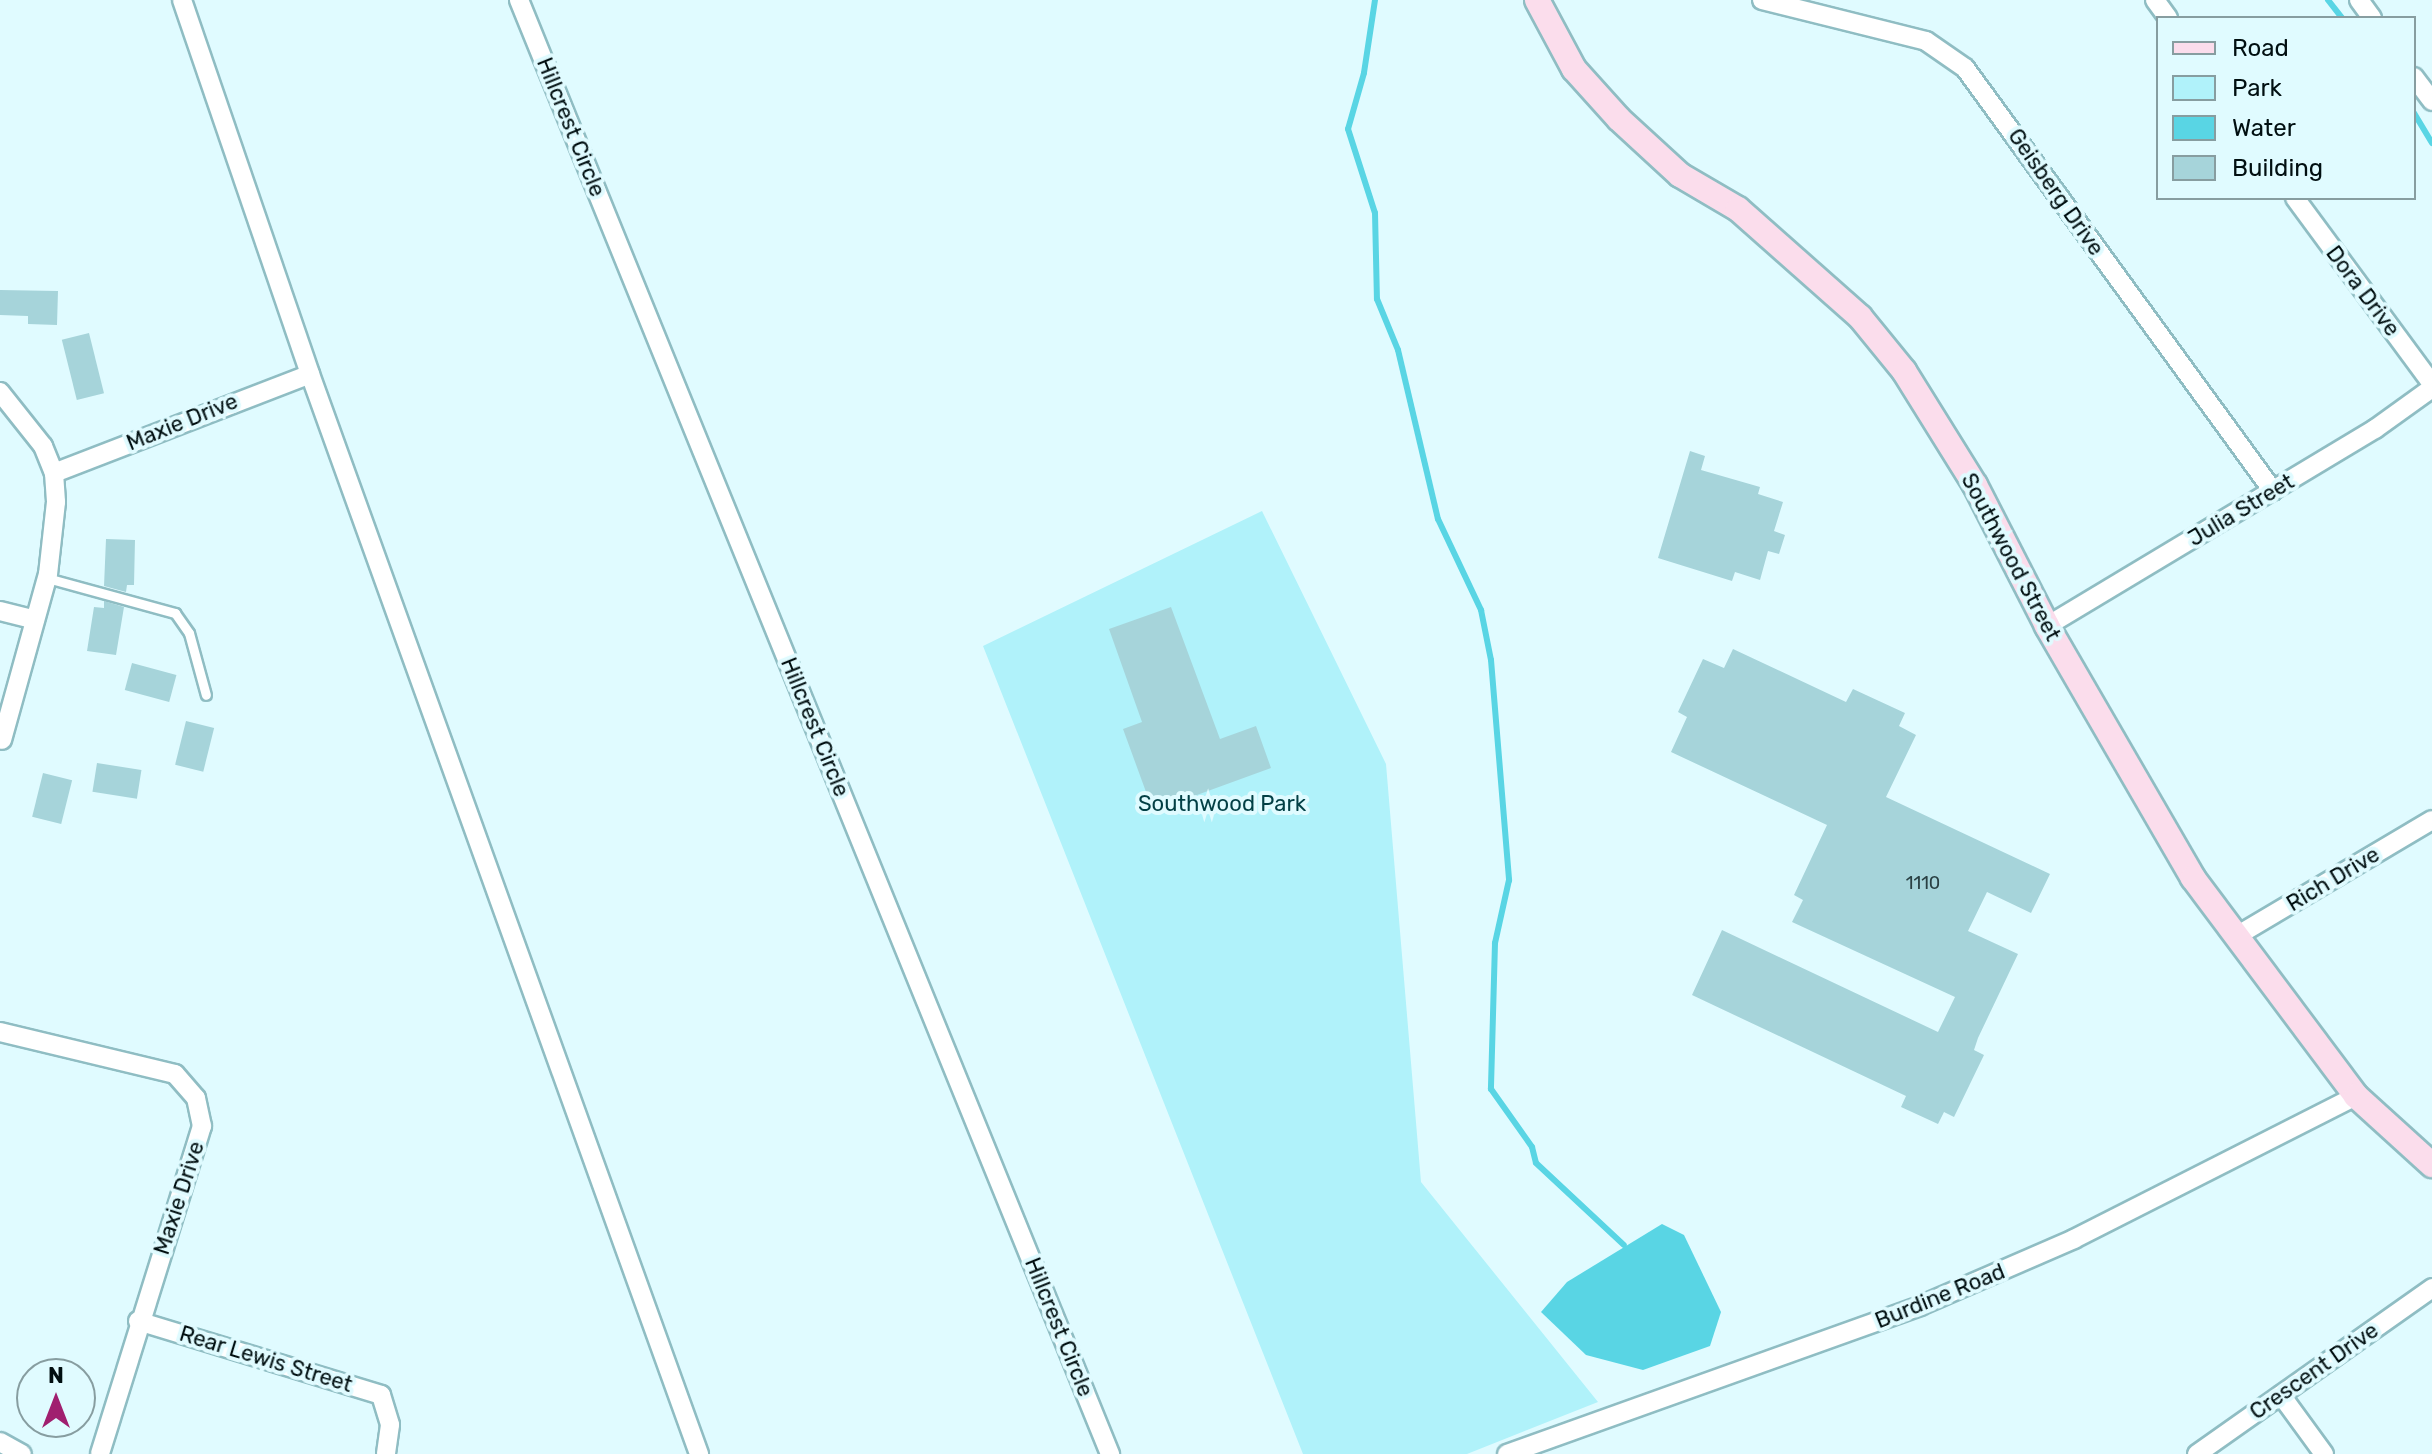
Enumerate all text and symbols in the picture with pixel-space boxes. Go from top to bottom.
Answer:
legend [2156,16,2416,200]
text: Road [2232,34,2289,62]
street label: Hillcrest Circle [531,54,611,200]
text: Park [2232,74,2282,102]
text: Water [2232,114,2296,142]
street label: Geisberg Drive [2002,123,2110,261]
text: Building [2232,154,2323,182]
street label: Dora Drive [2320,241,2406,341]
street label: Maxie Drive [123,388,241,456]
street label: Julia Street [2183,468,2299,552]
street label: Southwood Street [1956,469,2066,645]
street label: Hillcrest Circle [775,654,855,800]
park label: Southwood Park [1138,791,1306,817]
street label: Rich Drive [2282,841,2384,917]
house number: 1110 [1906,872,1940,894]
street label: Maxie Drive [148,1138,210,1258]
street label: Hillcrest Circle [1019,1254,1099,1400]
street label: Burdine Road [1871,1258,2009,1334]
street label: Crescent Drive [2245,1317,2383,1425]
street label: Rear Lewis Street [176,1320,356,1398]
north arrow [16,1358,96,1438]
text: N [48,1362,64,1389]

